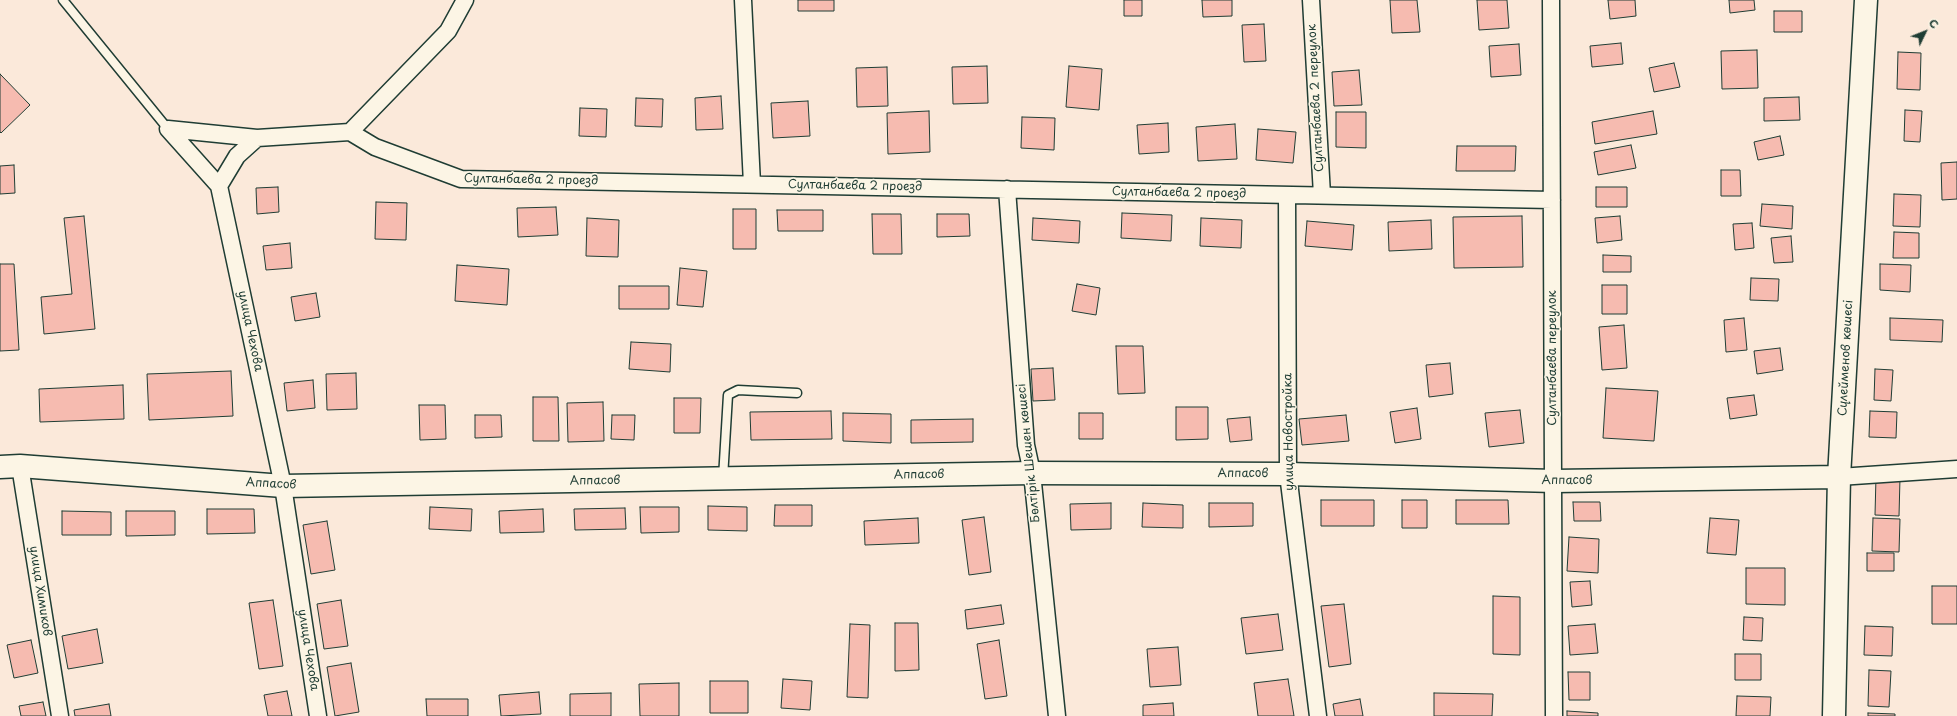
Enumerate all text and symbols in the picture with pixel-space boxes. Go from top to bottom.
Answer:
north arrow [1905,12,1945,52]
text: С [1925,15,1943,32]
street label: Султанбаева 2 переулок [1305,24,1327,172]
street label: Султанбаева 2 проезд [464,172,598,188]
street label: Султанбаева 2 проезд [788,178,922,194]
street label: Султанбаева 2 проезд [1112,185,1246,201]
street label: улица Чехова [234,289,266,373]
street label: Султанбаева переулок [1546,290,1560,426]
street label: Сүлейменов көшесі [1836,300,1856,416]
street label: улица Новостройка [1281,373,1297,491]
street label: Бөлтірік Шешен көшесі [1015,383,1043,523]
street label: Аппасов [893,467,945,483]
street label: Аппасов [1218,467,1268,481]
street label: Аппасов [569,473,621,489]
street label: Аппасов [1542,474,1592,488]
street label: Аппасов [245,475,297,493]
street label: улица Химиков [26,545,54,637]
street label: улица Чехова [294,608,322,692]

